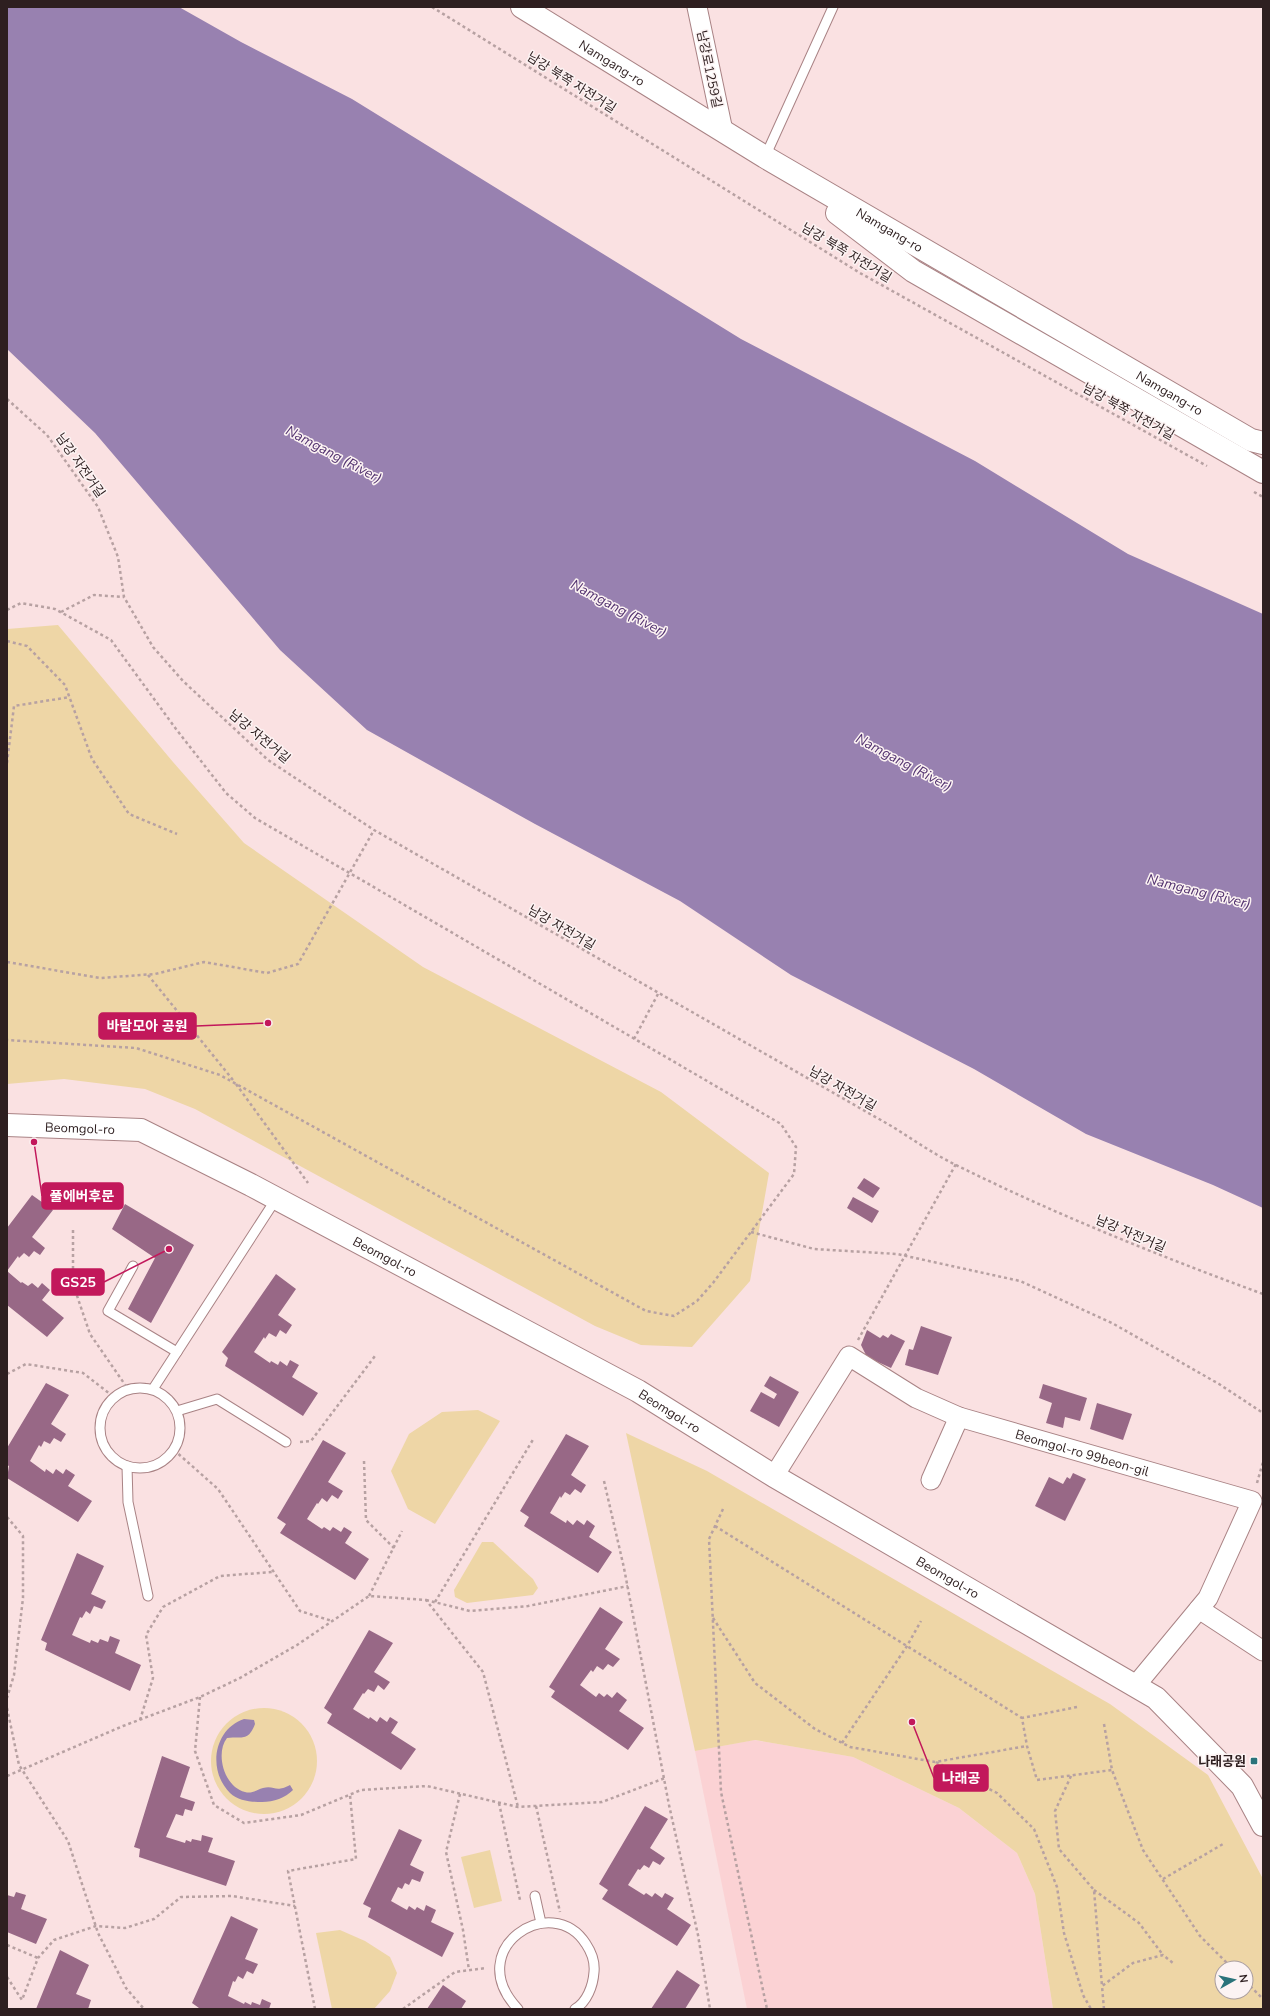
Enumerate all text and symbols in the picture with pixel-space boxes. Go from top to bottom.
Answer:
street label: 남강로1259길 [692,29,726,110]
street label: Namgang-ro [575,36,648,91]
street label: 남강 북쪽 자전거길 [523,48,620,118]
street label: Namgang-ro [853,204,926,257]
street label: 남강 북쪽 자전거길 [798,219,895,287]
street label: Namgang-ro [1133,367,1206,420]
street label: 남강 북쪽 자전거길 [1079,379,1178,445]
water label: Namgang (River) [282,421,385,488]
street label: 남강 자전거길 [51,430,109,501]
water label: Namgang (River) [567,575,670,642]
street label: 남강 자전거길 [225,706,294,768]
water label: Namgang (River) [852,729,955,796]
water label: Namgang (River) [1145,869,1253,914]
street label: 남강 자전거길 [524,901,599,954]
callout: 바람모아 공원 [99,1013,196,1039]
text: 바람모아 공원 [106,1017,188,1036]
street label: 남강 자전거길 [805,1062,880,1115]
street label: Beomgol-ro [45,1118,115,1139]
callout: 풀에버후문 [42,1183,123,1209]
text: 풀에버후문 [50,1187,114,1206]
street label: 남강 자전거길 [1093,1211,1169,1257]
street label: Beomgol-ro [349,1233,420,1282]
callout: GS25 [52,1269,104,1295]
text: GS25 [60,1273,96,1292]
street label: Beomgol-ro [635,1386,704,1438]
street label: Beomgol-ro 99beon-gil [1013,1426,1151,1481]
street label: Beomgol-ro [913,1553,982,1603]
place label: 나래공원 [1198,1753,1246,1771]
marker: 나래공원 [1249,1756,1259,1766]
callout: 나래공 [934,1765,988,1791]
text: 나래공 [942,1769,980,1788]
north arrow [1214,1960,1254,2000]
text: N [1235,1974,1251,1984]

